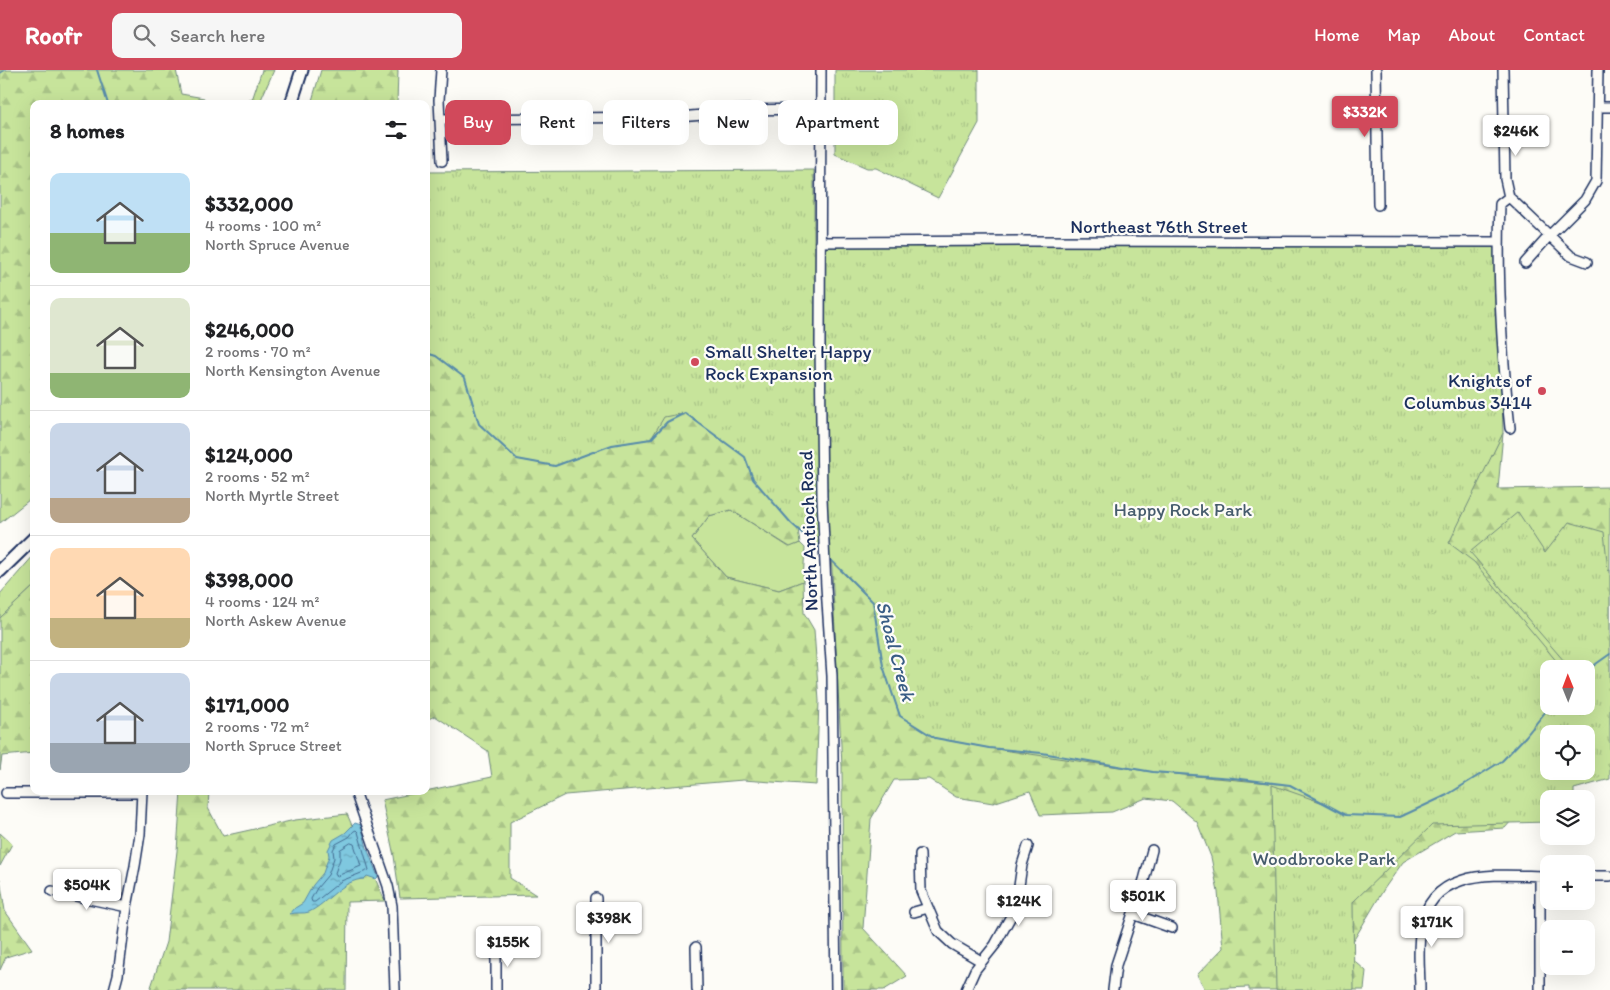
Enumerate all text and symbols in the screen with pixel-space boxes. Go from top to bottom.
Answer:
search box [112,13,462,58]
text: Roofr [25,21,82,50]
icon: search [130,21,158,49]
text: Search here [170,24,265,47]
text: Home [1314,24,1360,46]
text: Map [1388,24,1421,46]
text: About [1449,24,1495,46]
text: Contact [1523,24,1585,46]
pin: $332K [1330,96,1400,138]
chip: Buy [445,100,511,145]
chip: Rent [521,100,593,145]
chip: Filters [603,100,689,145]
chip: New [699,100,768,145]
chip: Apartment [778,100,898,145]
text: $332K [1343,102,1387,121]
pin: $246K [1481,114,1551,157]
icon: filters [382,116,410,144]
text: 8 homes [50,118,125,143]
text: $246K [1494,121,1538,140]
text: $332,000 [205,191,293,216]
icon: home [90,193,150,253]
street label: Northeast 76th Street [1070,215,1248,238]
text: 4 rooms · 100 m² [205,216,321,235]
text: North Spruce Avenue [205,235,350,254]
text: $246,000 [205,317,294,342]
icon: home [90,318,150,378]
place label: Small Shelter Happy Rock Expansion [705,340,871,385]
text: 2 rooms · 70 m² [205,342,311,361]
marker: Small Shelter Happy Rock Expansion [689,356,701,368]
text: North Kensington Avenue [205,361,381,380]
place label: Knights of Columbus 3414 [1404,369,1533,414]
marker: Knights of Columbus 3414 [1536,385,1548,397]
text: $124,000 [205,442,293,467]
icon: home [90,443,150,503]
street label: North Antioch Road [794,450,823,612]
text: 2 rooms · 52 m² [205,467,310,486]
text: North Myrtle Street [205,486,339,505]
park label: Happy Rock Park [1114,498,1252,521]
text: $398,000 [205,567,293,592]
icon: home [90,568,150,628]
text: 4 rooms · 124 m² [205,592,320,611]
water label: Shoal Creek [871,598,921,705]
text: North Askew Avenue [205,611,346,630]
north arrow [1540,660,1595,715]
map controls [1540,660,1595,975]
text: $171,000 [205,692,289,717]
icon: home [90,693,150,753]
text: 2 rooms · 72 m² [205,717,309,736]
button: locate [1540,725,1595,780]
text: North Spruce Street [205,736,342,755]
button: layers [1540,790,1595,845]
park label: Woodbrooke Park [1252,847,1396,870]
button: + [1540,855,1595,910]
pin: $504K [52,868,122,911]
text: $504K [64,875,110,894]
pin: $501K [1108,880,1178,922]
pin: $124K [984,884,1054,927]
text: $501K [1121,886,1165,905]
text: $124K [997,891,1041,910]
pin: $398K [574,902,644,944]
pin: $171K [1397,906,1467,948]
text: $398K [587,908,631,927]
text: $171K [1411,912,1453,931]
button: − [1540,920,1595,975]
pin: $155K [473,926,543,968]
text: $155K [487,932,529,951]

